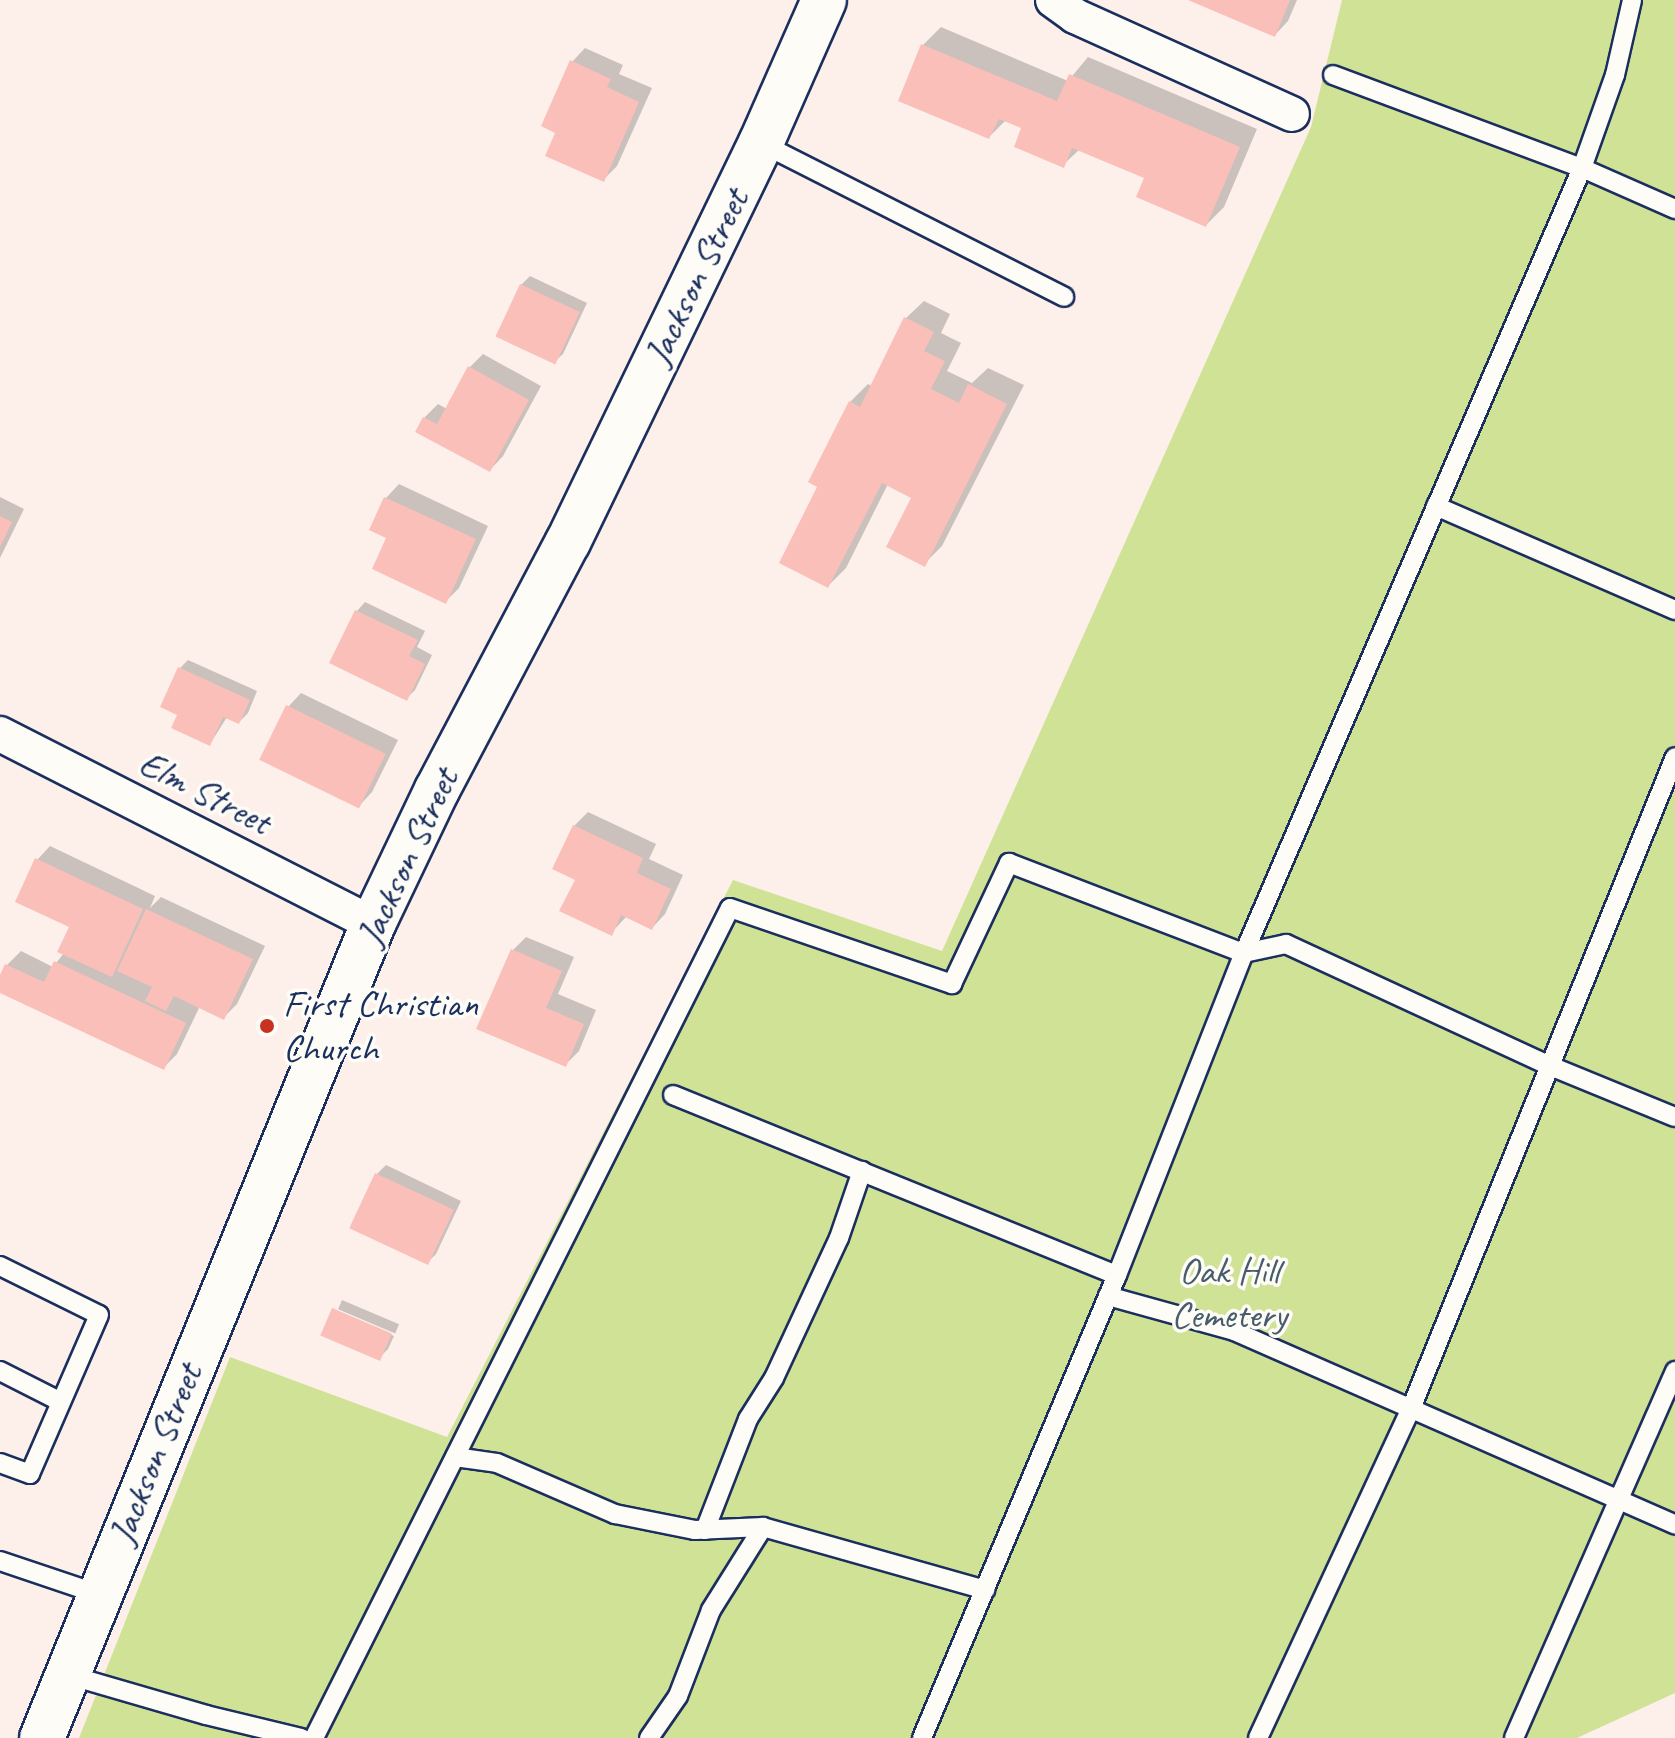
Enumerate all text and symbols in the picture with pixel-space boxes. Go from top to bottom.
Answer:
street label: Jackson Street [634,181,758,373]
street label: Elm Street [132,740,278,844]
street label: Jackson Street [346,761,468,953]
place label: First Christian Church [283,981,478,1070]
marker: First Christian Church [258,1017,276,1035]
park label: Oak Hill Cemetery [1171,1248,1287,1338]
street label: Jackson Street [98,1357,212,1551]

